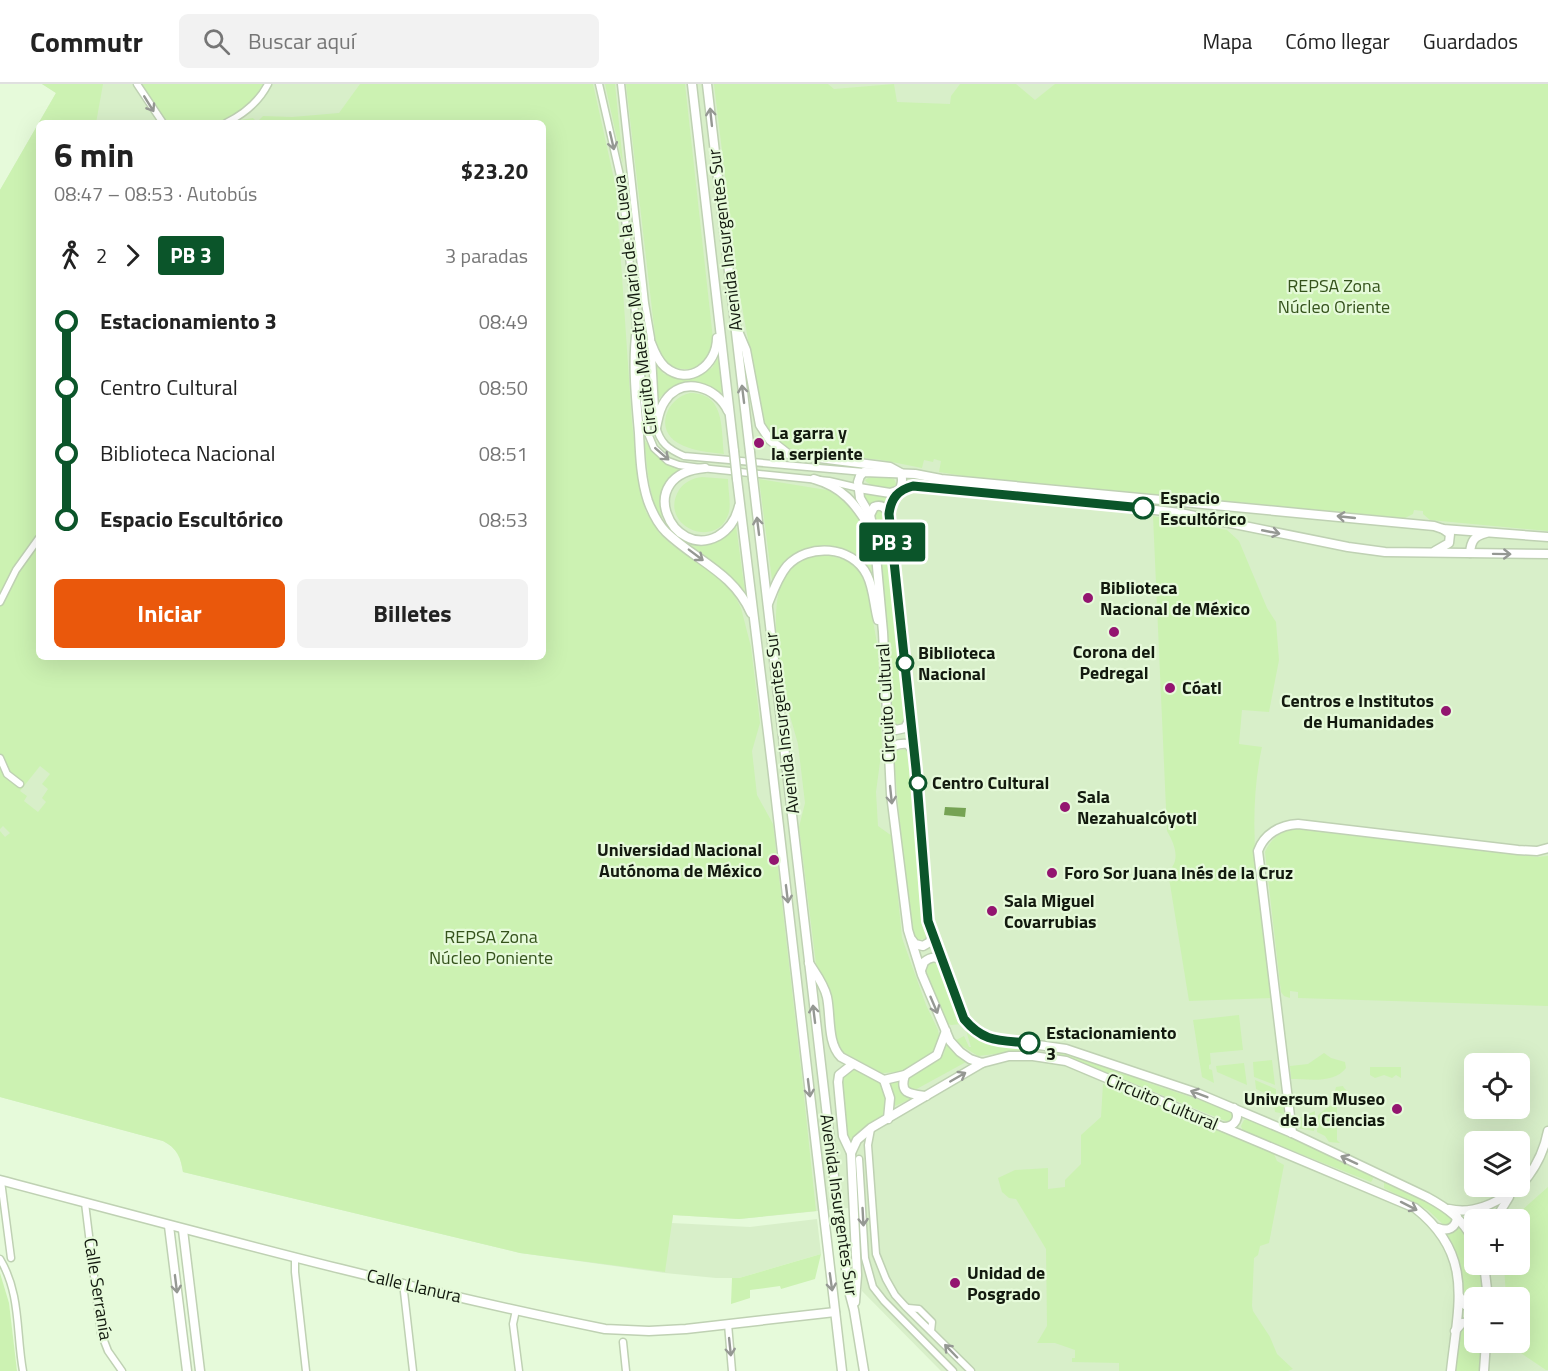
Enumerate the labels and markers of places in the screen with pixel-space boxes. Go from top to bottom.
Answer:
place label: La garra y la serpiente [771,419,863,467]
marker: La garra y la serpiente [752,436,766,450]
place label: Espacio Escultórico [1160,484,1246,532]
marker: Espacio Escultórico [1132,497,1154,519]
place label: Biblioteca Nacional de México [1100,574,1250,622]
marker: Biblioteca Nacional de México [1081,591,1095,605]
marker: Corona del Pedregal [1107,625,1121,639]
place label: Corona del Pedregal [1073,638,1155,686]
place label: Biblioteca Nacional [918,639,995,687]
marker: Biblioteca Nacional [896,654,914,672]
place label: Cóatl [1182,674,1222,701]
marker: Cóatl [1163,681,1177,695]
place label: Centros e Institutos de Humanidades [1281,687,1434,735]
marker: Centros e Institutos de Humanidades [1439,704,1453,718]
place label: Centro Cultural [932,769,1049,796]
marker: Centro Cultural [909,774,927,792]
place label: Sala Nezahualcóyotl [1077,783,1197,831]
marker: Sala Nezahualcóyotl [1058,800,1072,814]
place label: Universidad Nacional Autónoma de México [597,836,762,884]
marker: Universidad Nacional Autónoma de México [767,853,781,867]
place label: Foro Sor Juana Inés de la Cruz [1064,859,1293,886]
marker: Foro Sor Juana Inés de la Cruz [1045,866,1059,880]
place label: Sala Miguel Covarrubias [1004,887,1097,935]
marker: Sala Miguel Covarrubias [985,904,999,918]
place label: Estacionamiento 3 [1046,1019,1177,1067]
marker: Estacionamiento 3 [1018,1032,1040,1054]
place label: Universum Museo de la Ciencias [1244,1085,1385,1133]
marker: Universum Museo de la Ciencias [1390,1102,1404,1116]
place label: Unidad de Posgrado [967,1259,1045,1307]
marker: Unidad de Posgrado [948,1276,962,1290]

